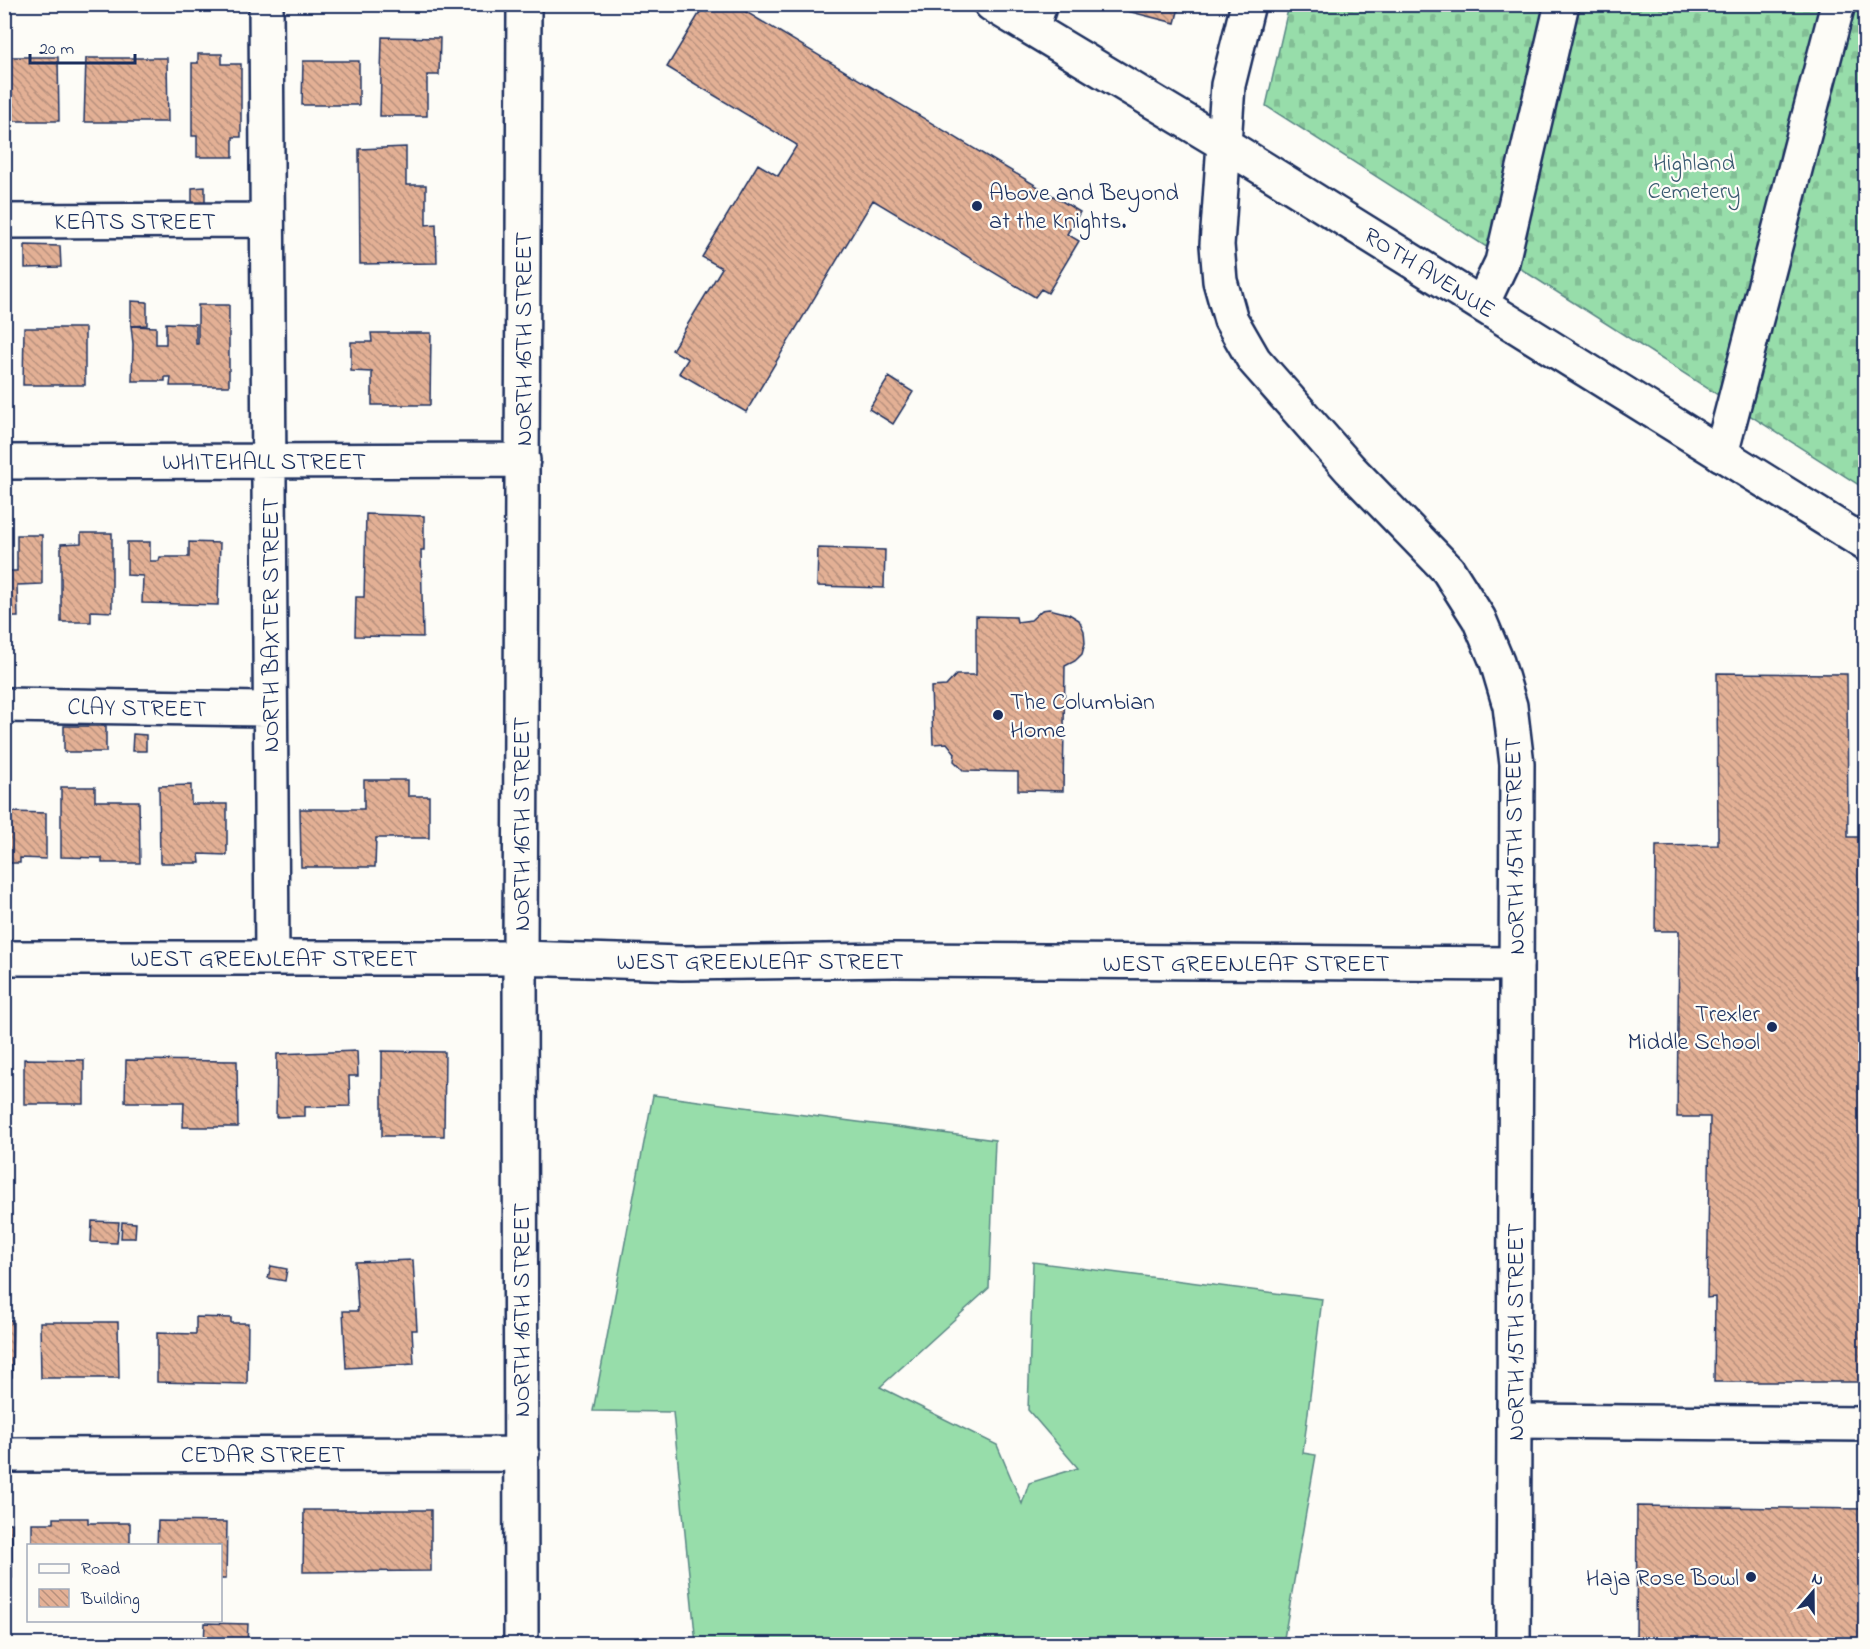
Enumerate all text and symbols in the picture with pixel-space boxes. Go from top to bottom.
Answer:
scale bar [30,27,135,65]
text: 20 m [39,37,74,63]
park label: Highland Cemetery [1648,147,1740,211]
place label: Above and Beyond at the Knights. [989,177,1179,240]
marker: Above and Beyond at the Knights. [970,199,984,213]
street label: KEATS STREET [54,206,216,241]
street label: ROTH AVENUE [1356,220,1501,329]
street label: NORTH 16TH STREET [508,231,543,446]
street label: WHITEHALL STREET [162,446,366,481]
street label: NORTH BAXTER STREET [255,497,290,753]
place label: The Columbian Home [1010,686,1155,749]
street label: CLAY STREET [67,691,207,728]
marker: The Columbian Home [991,708,1005,722]
street label: NORTH 16TH STREET [506,716,541,931]
street label: NORTH 15TH STREET [1497,737,1536,955]
street label: WEST GREENLEAF STREET [131,943,418,978]
street label: WEST GREENLEAF STREET [617,946,904,981]
street label: WEST GREENLEAF STREET [1103,948,1390,983]
place label: Trexler Middle School [1628,998,1761,1061]
marker: Trexler Middle School [1765,1020,1779,1034]
street label: NORTH 16TH STREET [506,1202,541,1417]
street label: NORTH 15TH STREET [1500,1223,1535,1441]
street label: CEDAR STREET [181,1439,346,1474]
legend [27,1544,222,1622]
text: Road [81,1557,120,1583]
place label: Haja Rose Bowl [1586,1562,1739,1597]
north arrow [1783,1562,1843,1622]
text: N [1808,1567,1827,1593]
marker: Haja Rose Bowl [1744,1570,1758,1584]
text: Building [80,1587,140,1614]

